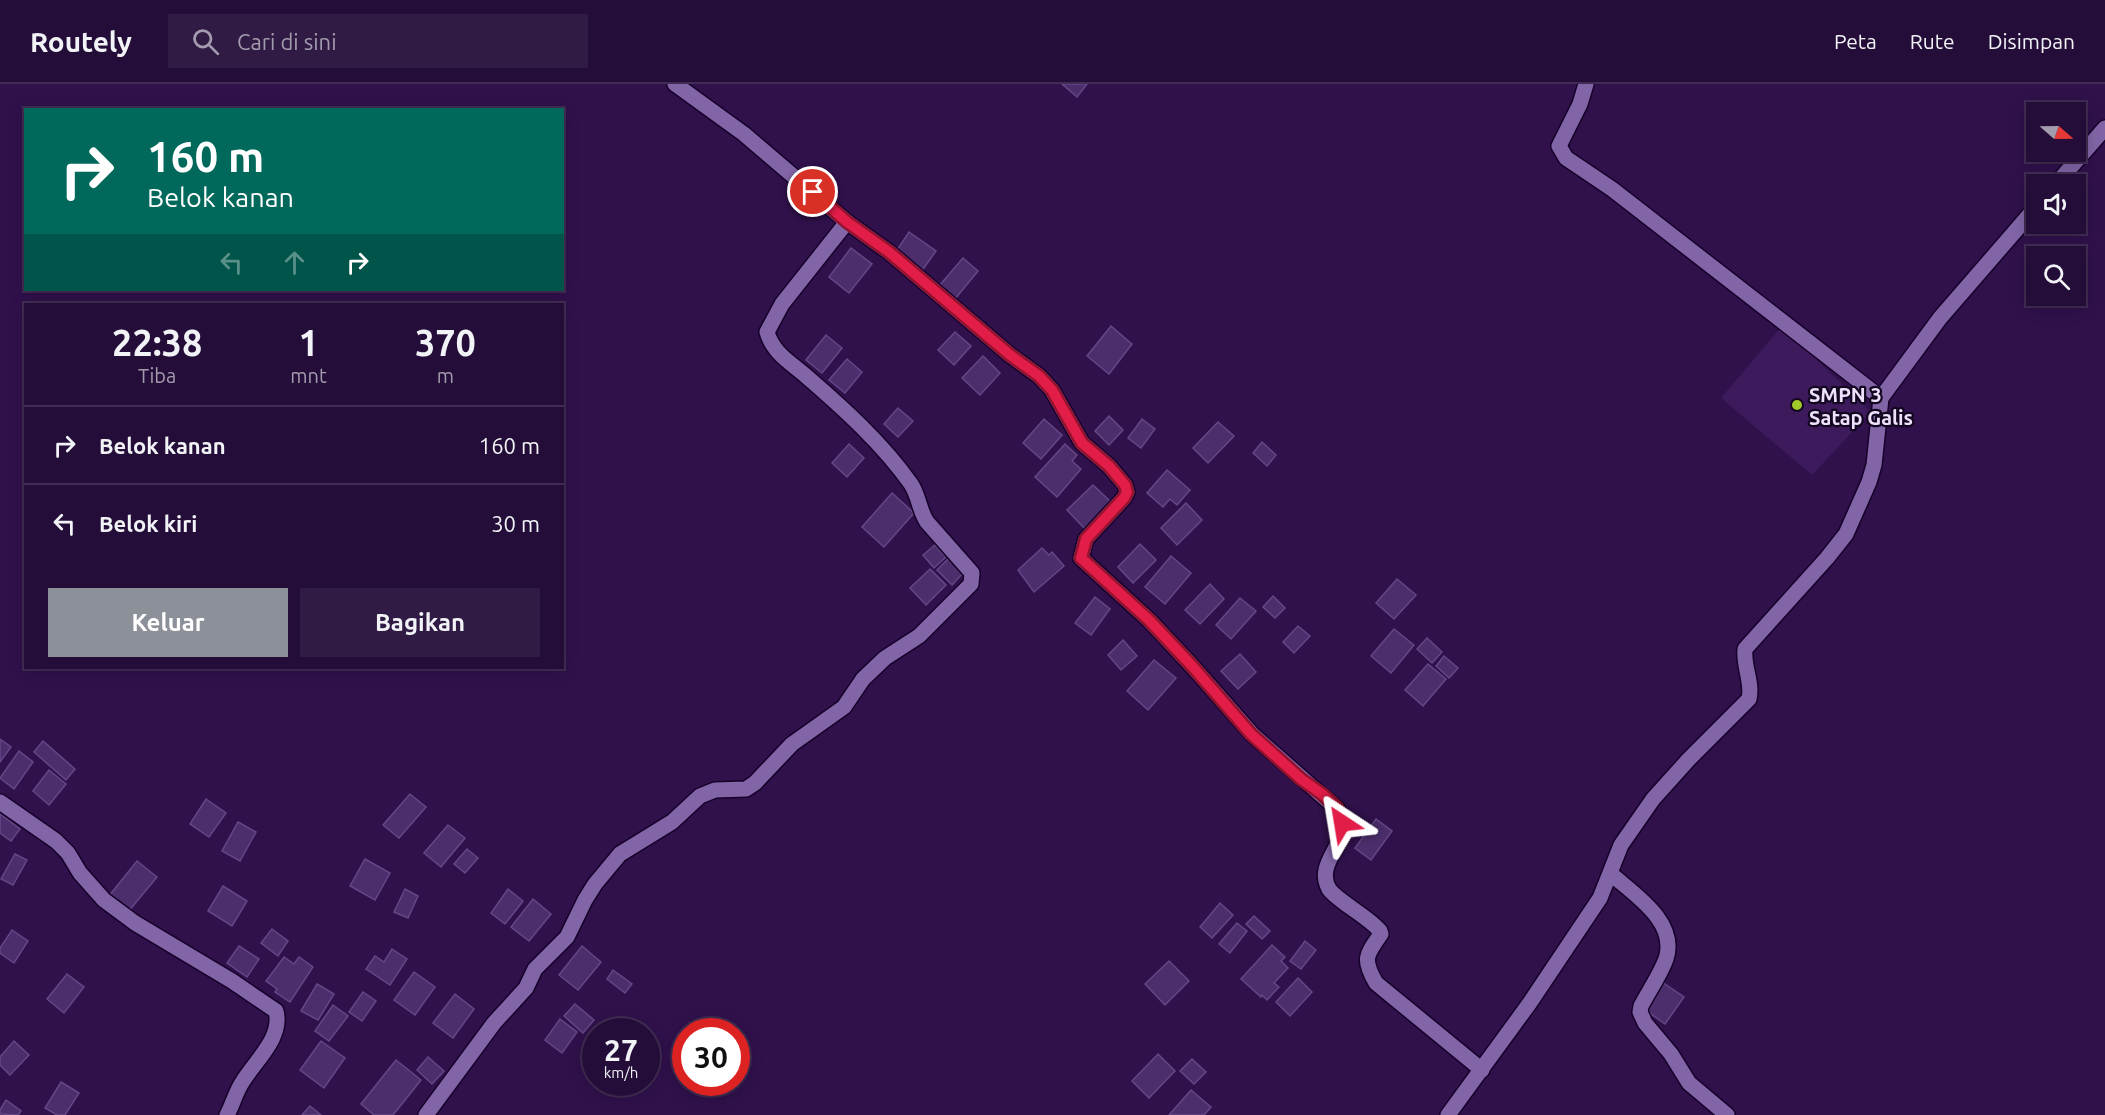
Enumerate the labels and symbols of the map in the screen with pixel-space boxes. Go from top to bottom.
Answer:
north arrow [2026,102,2086,162]
pin [787,166,838,217]
place label: SMPN 3 Satap Galis [1809,383,1913,429]
marker: SMPN 3 Satap Galis [1790,398,1804,412]
position arrow [1310,791,1374,855]
speed limit sign: 30 [672,1018,750,1096]

